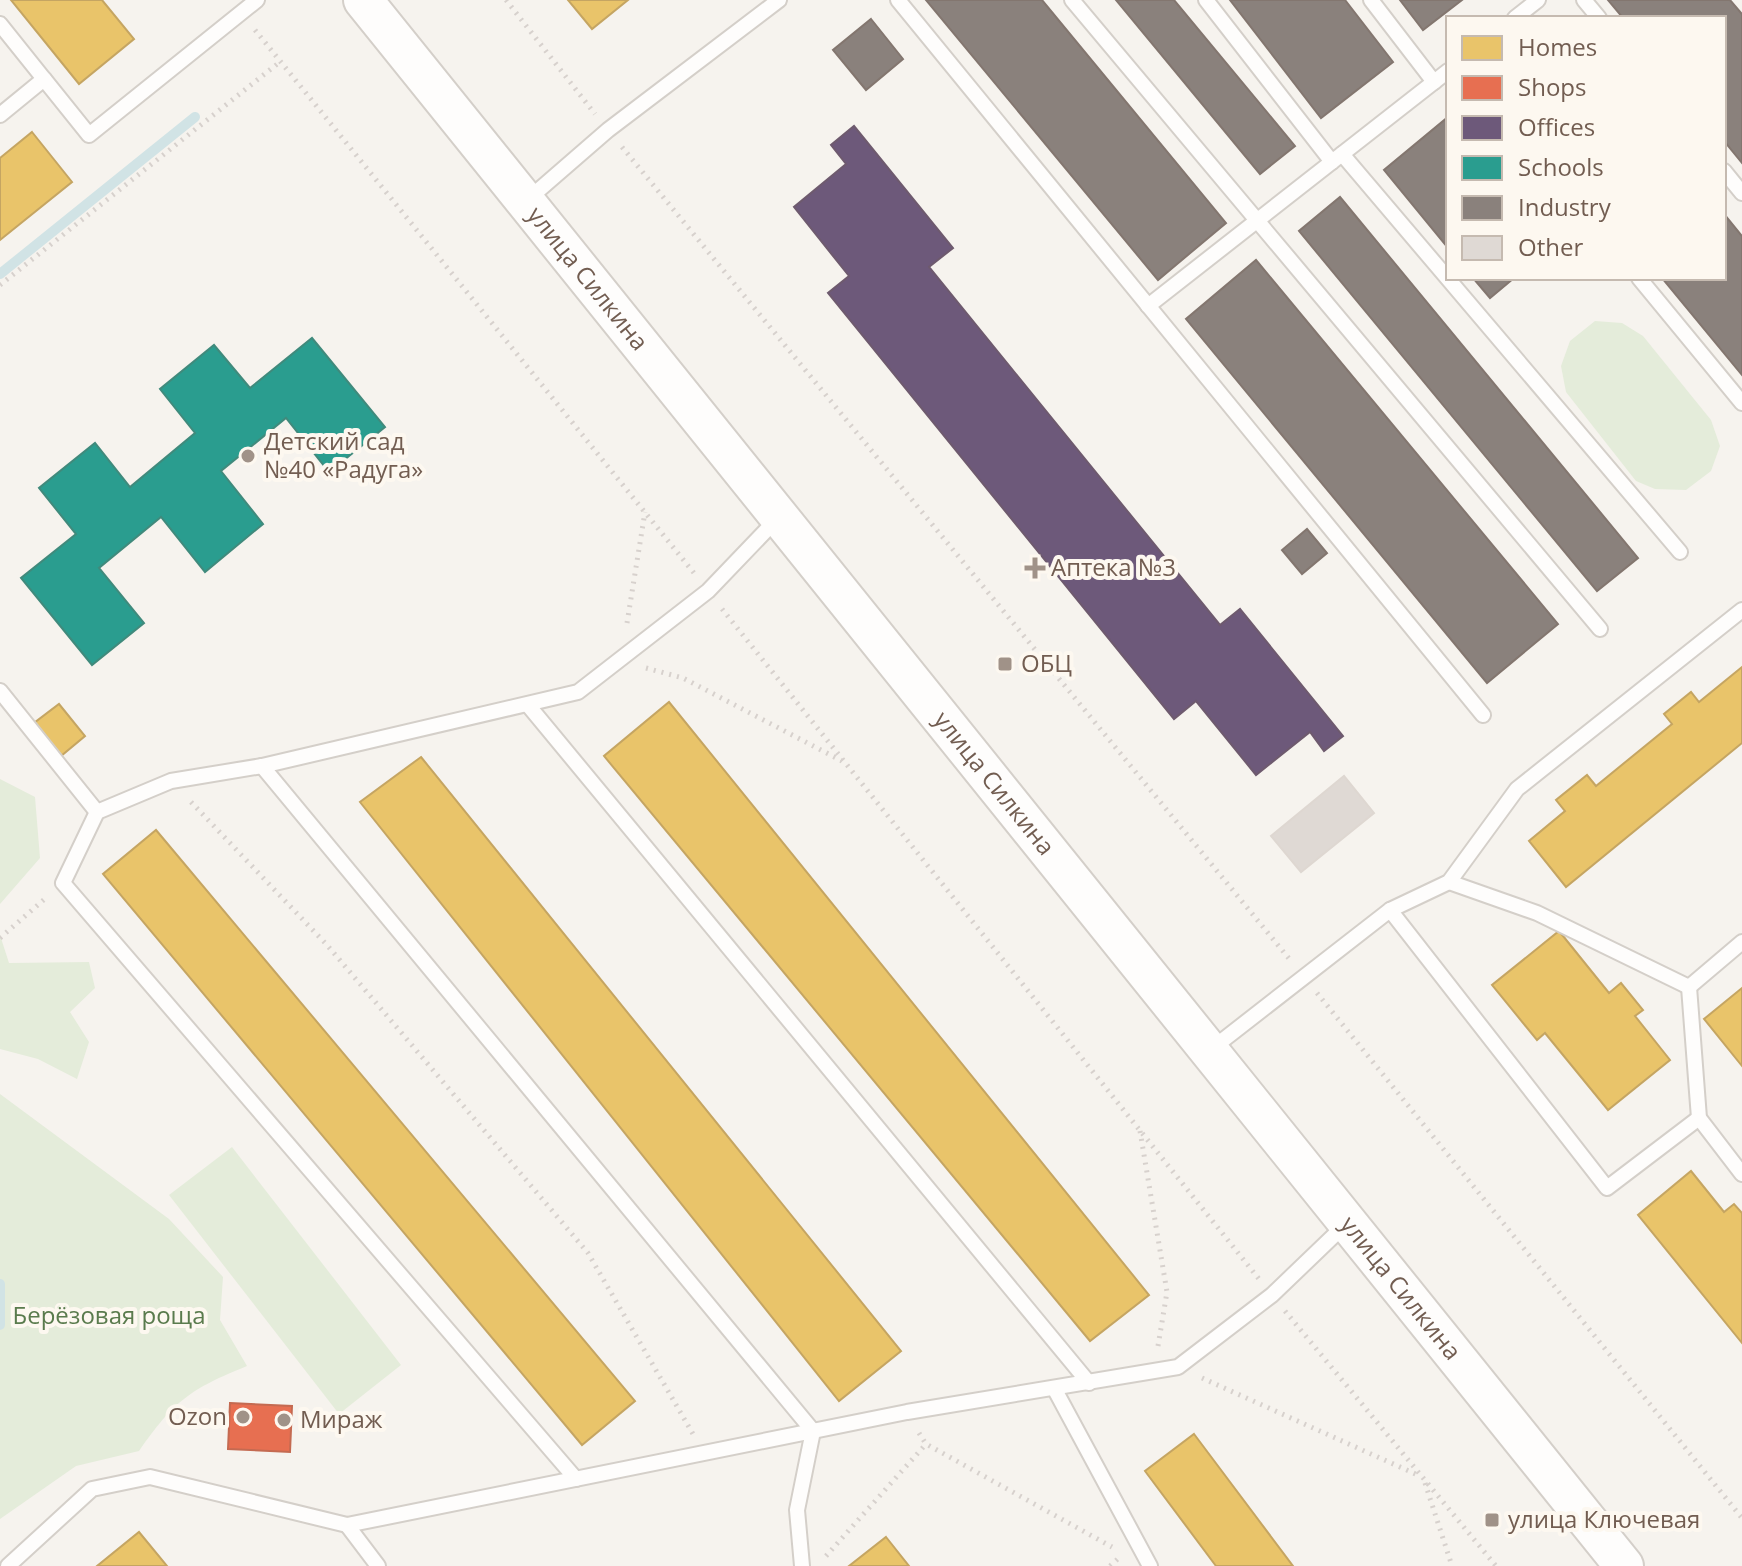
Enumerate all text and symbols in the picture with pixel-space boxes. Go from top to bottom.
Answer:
legend [1446,16,1726,280]
text: Homes [1518,30,1597,63]
text: Shops [1518,70,1586,103]
text: Offices [1518,110,1595,143]
text: Schools [1518,150,1604,183]
text: Industry [1518,190,1612,223]
street label: улица Силкина [521,199,657,357]
text: Other [1518,230,1583,263]
place label: Детский сад №40 «Радуга» [264,424,423,485]
marker: Детский сад №40 «Радуга» [239,447,257,465]
place label: Аптека №3 [1051,550,1176,583]
marker: Аптека №3 [1026,559,1044,577]
place label: ОБЦ [1021,646,1072,679]
marker: ОБЦ [996,655,1014,673]
street label: улица Силкина [927,704,1063,861]
street label: улица Силкина [1333,1208,1470,1366]
park label: Берёзовая роща [13,1298,206,1331]
place label: Ozon [168,1399,227,1432]
place label: Мираж [300,1402,383,1435]
marker: Ozon [234,1408,252,1426]
marker: Мираж [275,1411,293,1429]
place label: улица Ключевая [1508,1502,1700,1535]
marker: улица Ключевая [1483,1511,1501,1529]

